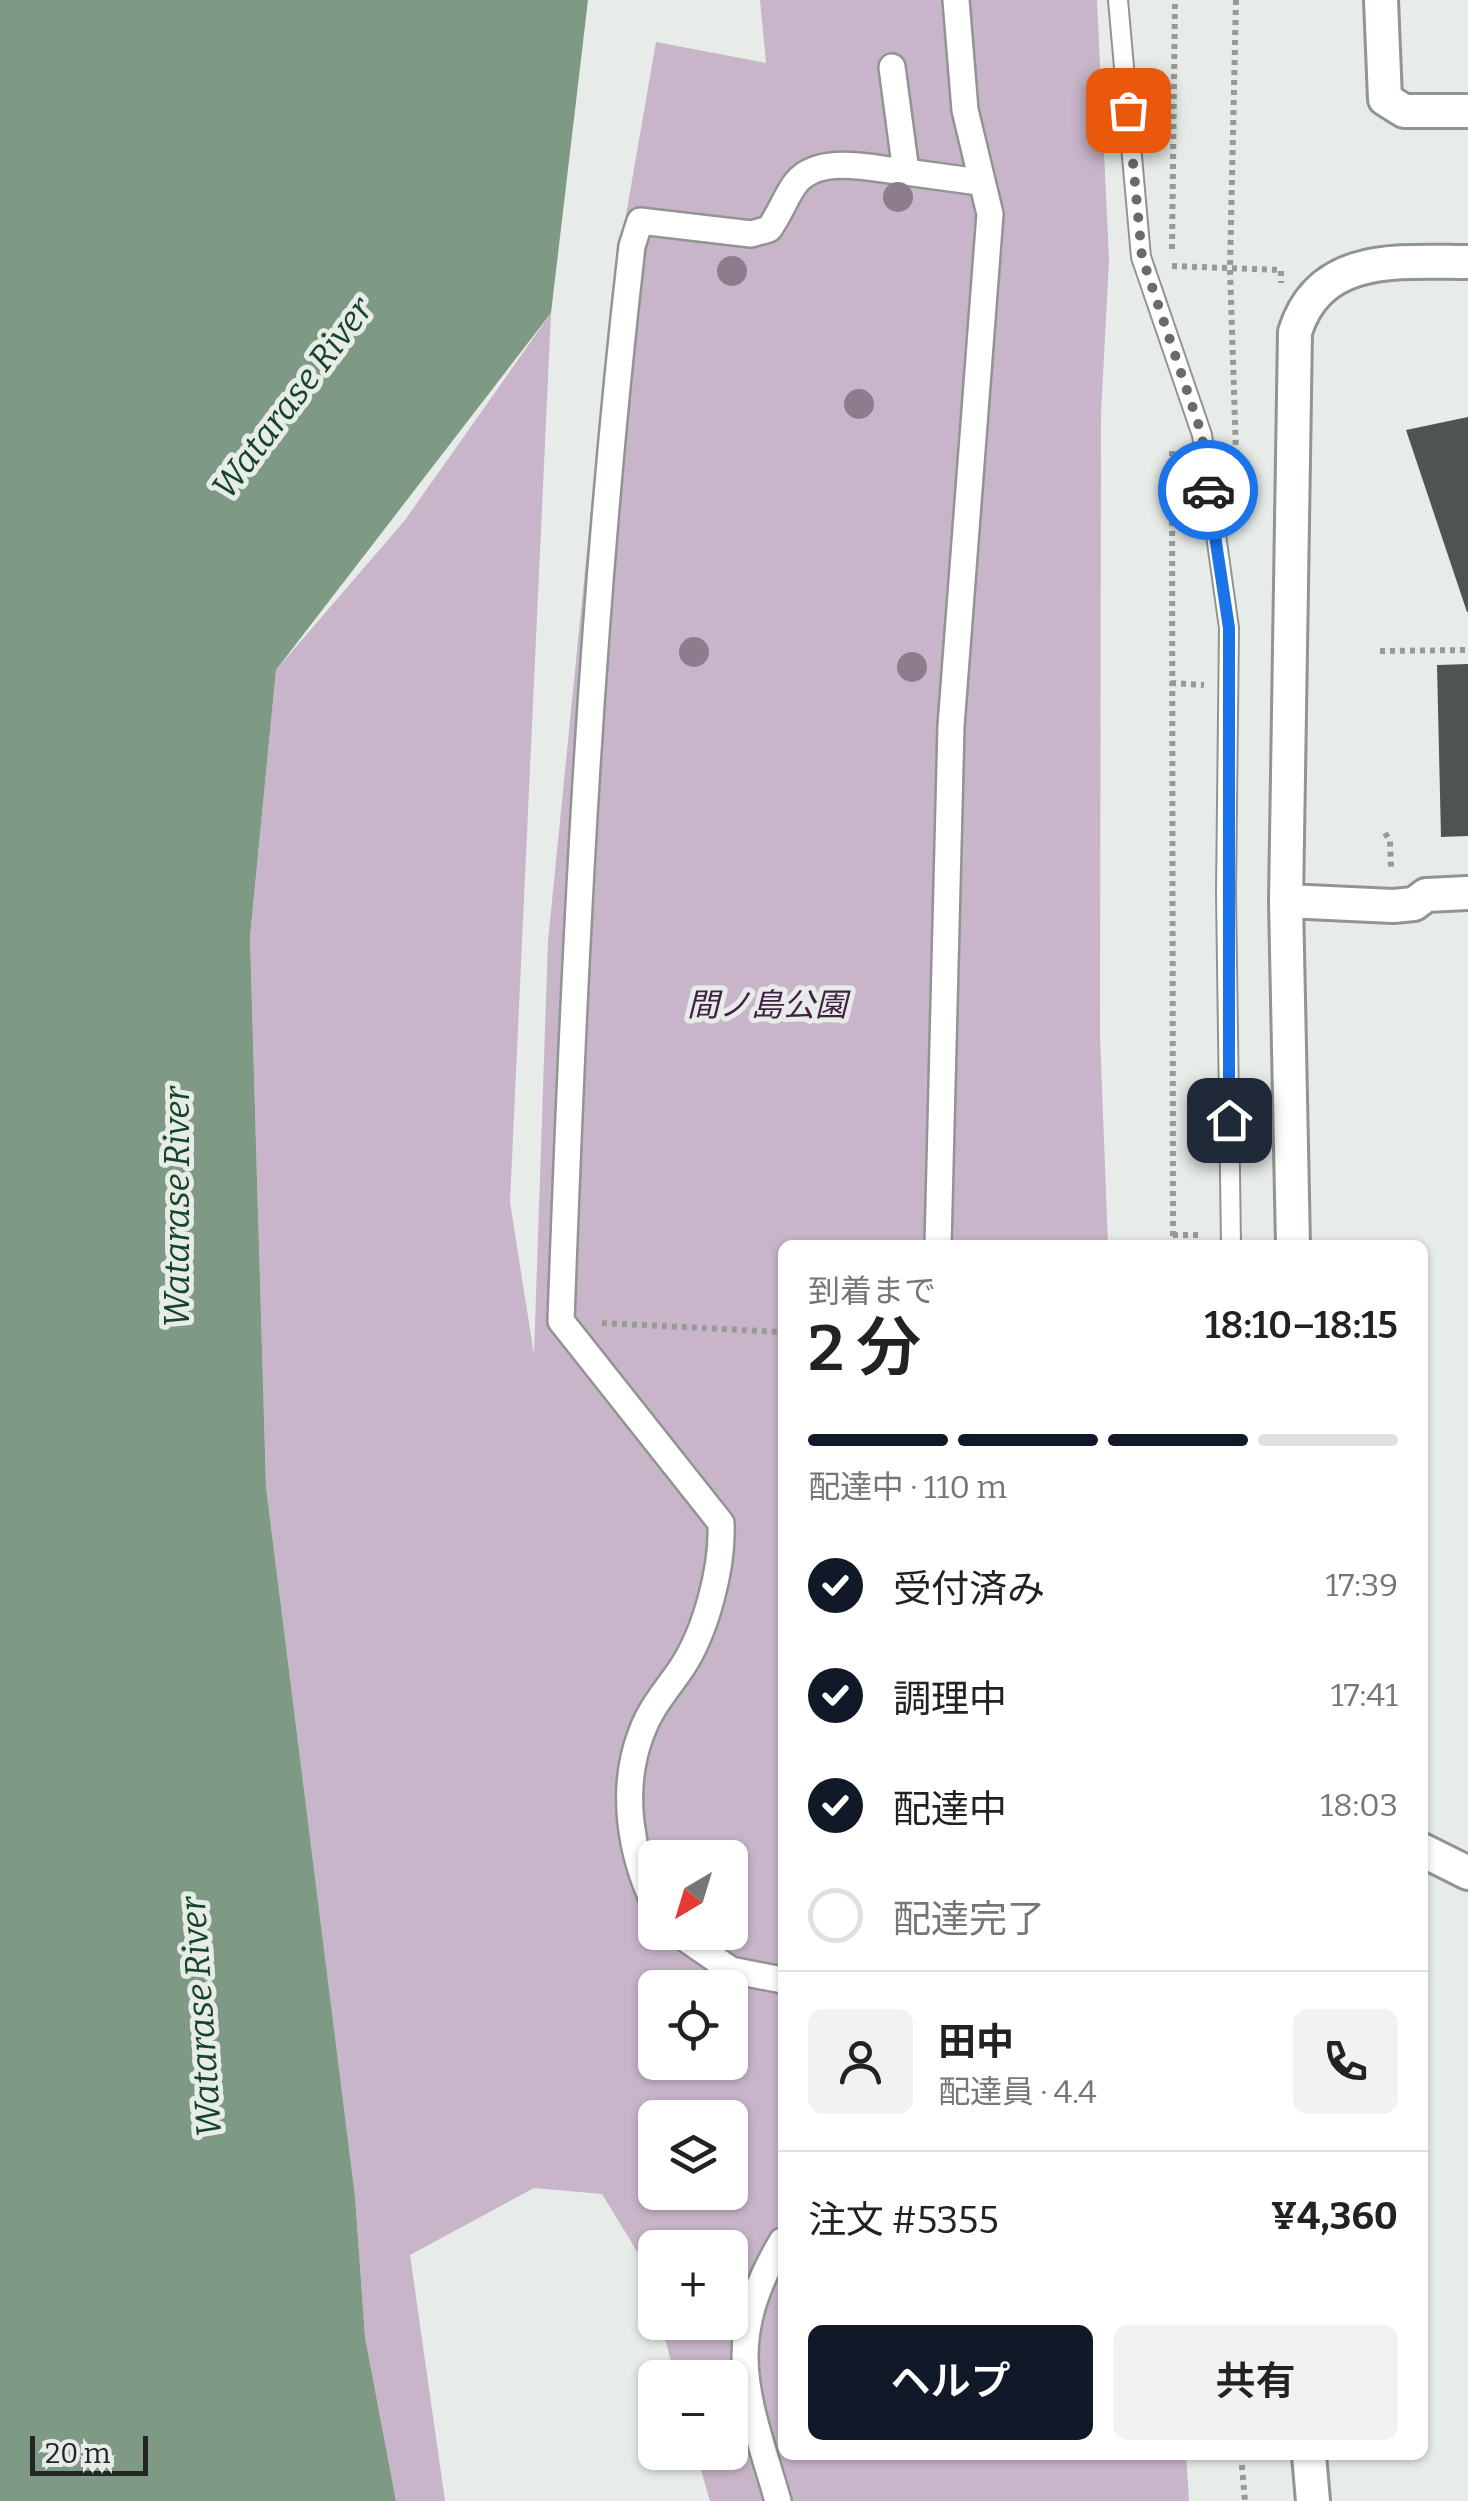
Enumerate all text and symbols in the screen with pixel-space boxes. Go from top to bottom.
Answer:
pin [1086,68,1171,153]
icon: bag [1101,83,1156,138]
water label: Watarase River [203,288,382,507]
courier [1158,440,1258,540]
icon: car [1181,463,1236,518]
park label: 間ノ島公園 [687,986,851,1024]
pin [1187,1078,1272,1163]
water label: Watarase River [156,1085,198,1327]
icon: home [1202,1093,1257,1148]
text: 到着まで [808,1272,936,1310]
text: 18:10–18:15 [1204,1302,1398,1348]
text: 2 分 [808,1309,921,1387]
text: 配達中 · 110 m [808,1468,1007,1506]
icon: check [808,1558,863,1613]
text: 受付済み [893,1566,1045,1612]
text: 17:39 [1326,1566,1398,1604]
icon: check [808,1668,863,1723]
text: 調理中 [893,1676,1007,1722]
text: 17:41 [1331,1676,1398,1714]
icon: check [808,1778,863,1833]
text: 配達中 [893,1786,1007,1832]
text: 18:03 [1320,1786,1398,1824]
north arrow [638,1840,748,1950]
map controls [638,1840,748,2470]
water label: Watarase River [172,1894,230,2138]
text: 配達完了 [893,1896,1045,1942]
button: locate [638,1970,748,2080]
button: person [808,2009,913,2114]
button: phone [1293,2009,1398,2114]
text: 田中 [938,2019,1014,2065]
text: 配達員 · 4.4 [938,2073,1097,2111]
button: layers [638,2100,748,2210]
text: ¥4,360 [1271,2193,1398,2239]
text: 注文 #5355 [808,2197,999,2243]
button: + [638,2230,748,2340]
button: ヘルプ [808,2325,1093,2440]
button: 共有 [1113,2325,1398,2440]
button: − [638,2360,748,2470]
scale bar [30,2431,148,2476]
text: 20 m [45,2437,111,2470]

